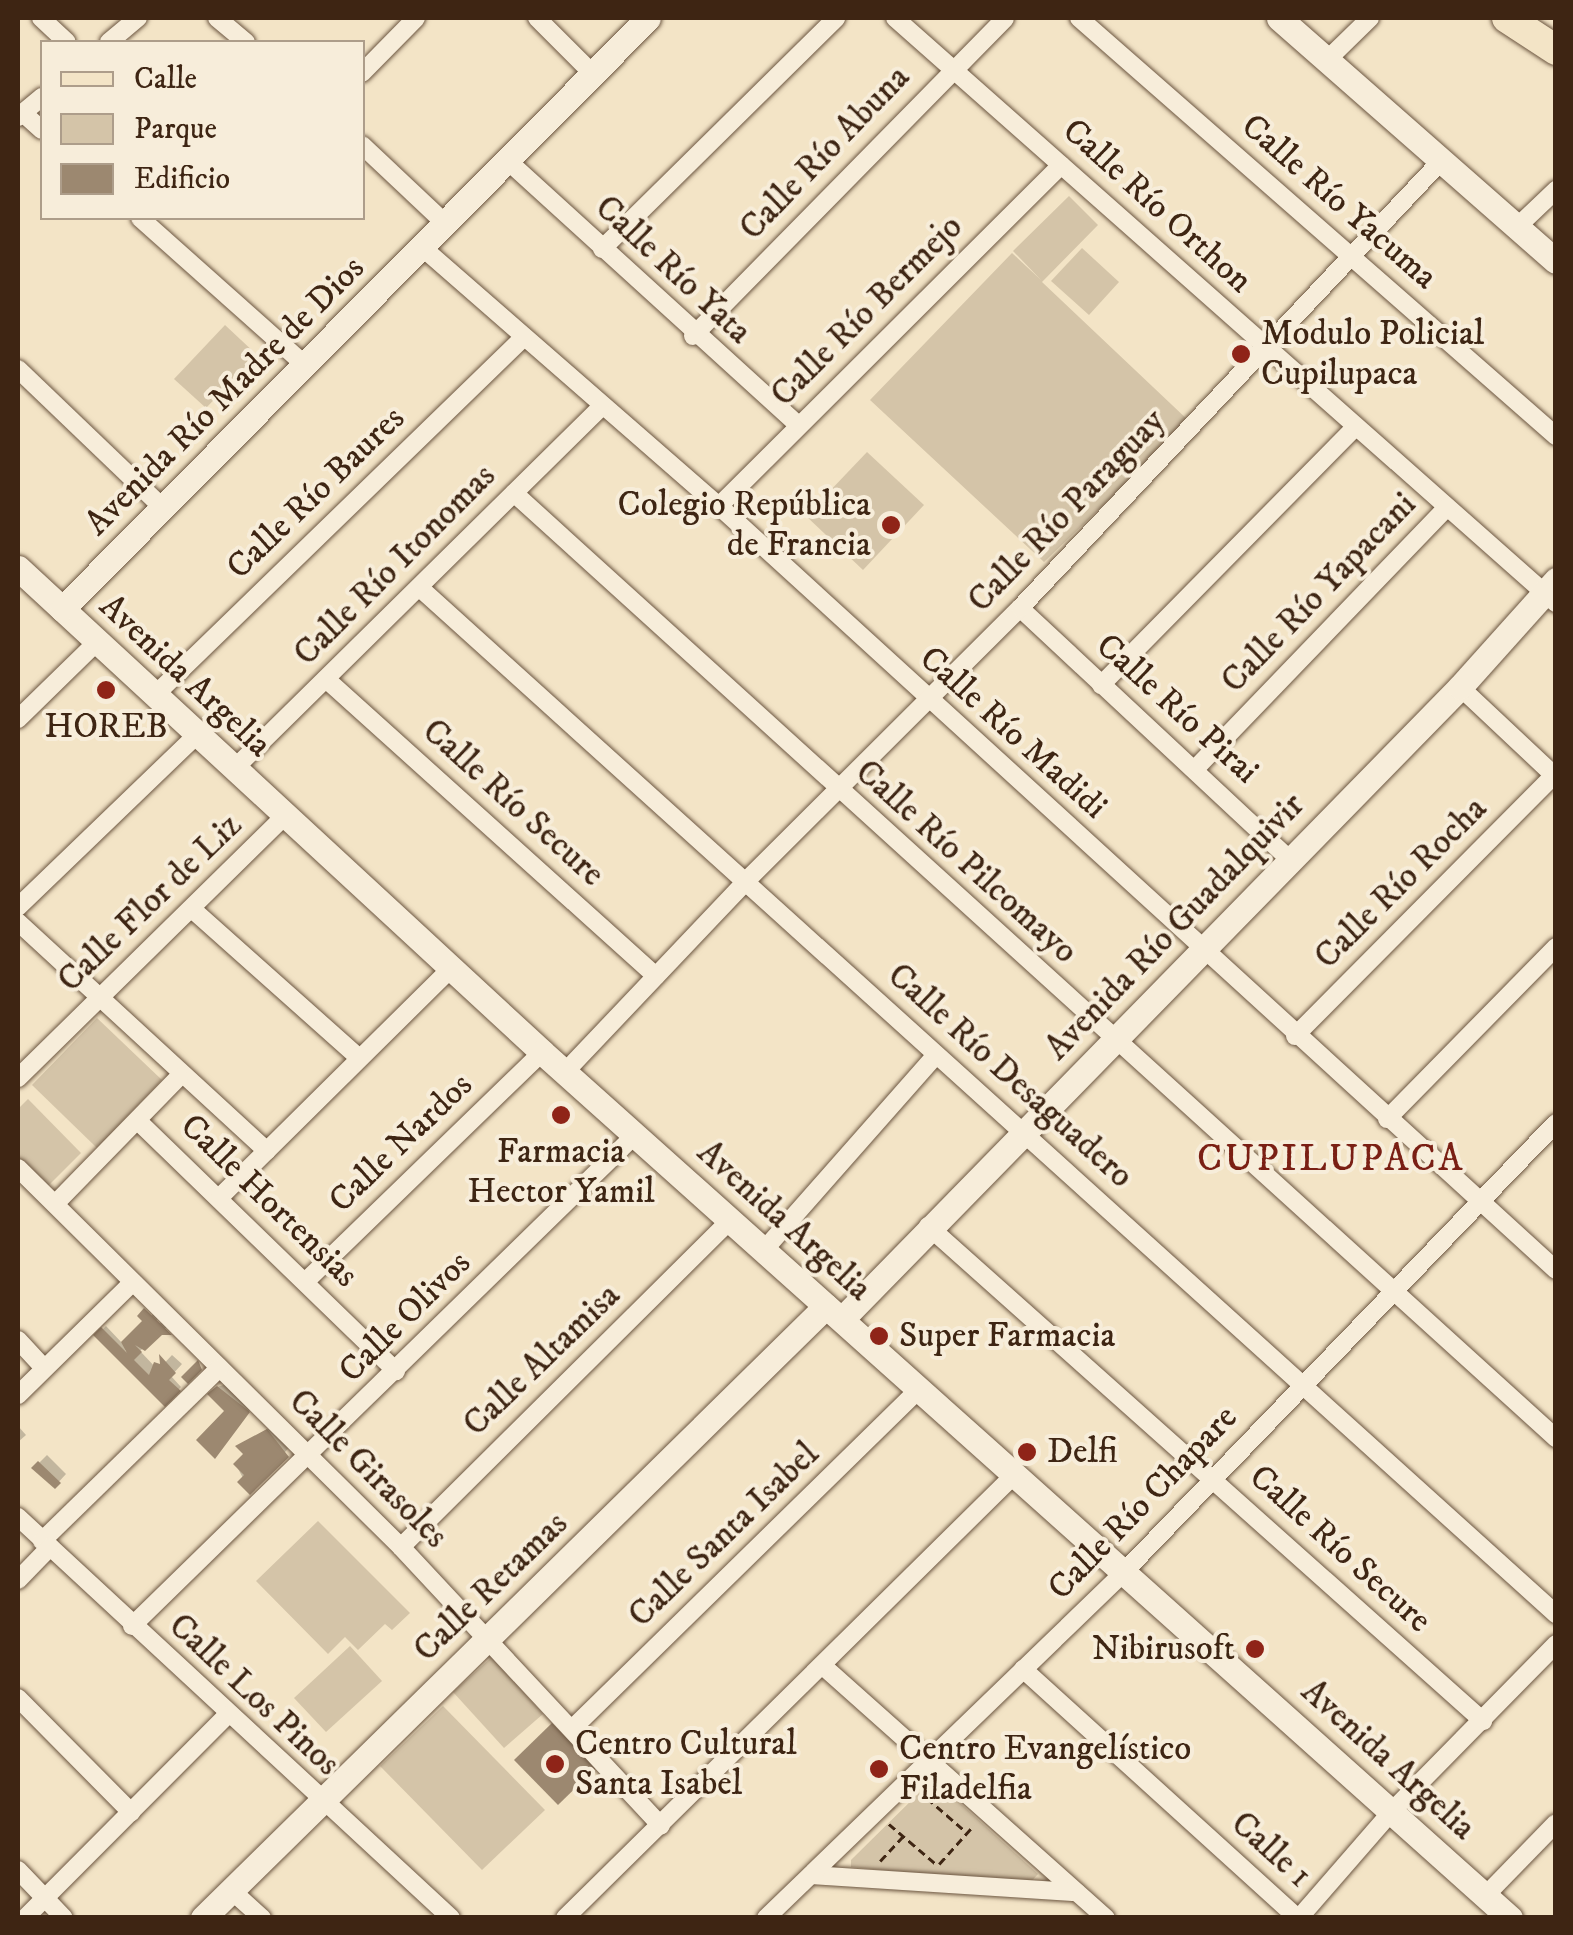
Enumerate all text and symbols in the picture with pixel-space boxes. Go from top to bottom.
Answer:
legend [40,40,365,220]
street label: Calle Río Abuna [731,57,919,249]
text: Calle [134,61,197,98]
street label: Calle Río Yacuma [1232,106,1446,298]
street label: Calle Río Orthon [1054,110,1260,302]
text: Parque [134,111,217,148]
text: Edificio [134,161,230,198]
street label: Calle Río Yata [586,187,760,353]
street label: Calle Río Bermejo [762,206,972,416]
street label: Avenida Río Madre de Dios [77,248,373,544]
place label: Modulo Policial Cupilupaca [1261,313,1484,395]
marker: Modulo Policial Cupilupaca [1230,343,1252,365]
street label: Calle Río Baures [218,398,414,588]
street label: Calle Río Paraguay [959,401,1175,621]
street label: Calle Río Itonomas [285,455,505,675]
place label: Colegio República de Francia [618,484,871,566]
street label: Calle Río Yapacani [1213,484,1425,702]
marker: Colegio República de Francia [880,514,902,536]
street label: Avenida Argelia [90,586,280,766]
street label: Calle Río Pirai [1087,625,1267,793]
street label: Calle Río Madidi [911,638,1115,828]
marker: HOREB [95,679,117,701]
place label: HOREB [44,706,168,748]
street label: Calle Río Secure [413,710,613,896]
street label: Calle Río Pilcomayo [846,751,1086,973]
street label: Avenida Río Guadalquivir [1037,785,1313,1069]
street label: Calle Río Rocha [1306,788,1496,978]
street label: Calle Flor de Liz [49,805,251,1001]
street label: Calle Río Desaguadero [879,955,1141,1197]
street label: Calle Nardos [321,1064,481,1222]
marker: Farmacia Hector Yamil [550,1104,572,1126]
street label: Calle Hortensias [171,1106,367,1296]
place label: Farmacia Hector Yamil [467,1131,655,1213]
street label: Avenida Argelia [688,1132,880,1310]
district label: CUPILUPACA [1197,1137,1465,1183]
street label: Calle Olivos [330,1242,480,1392]
street label: Calle Altamisa [455,1275,629,1445]
place label: Super Farmacia [899,1315,1115,1357]
marker: Super Farmacia [868,1325,890,1347]
street label: Calle Girasoles [280,1381,456,1557]
street label: Calle Río Chapare [1040,1397,1246,1609]
place label: Delfi [1047,1431,1118,1473]
street label: Calle Santa Isabel [620,1434,828,1636]
marker: Delfi [1016,1441,1038,1463]
street label: Calle Río Secure [1240,1456,1440,1642]
street label: Calle Retamas [405,1503,577,1671]
street label: Calle Los Pinos [160,1605,348,1785]
place label: Nibirusoft [1092,1628,1235,1670]
marker: Nibirusoft [1244,1638,1266,1660]
street label: Avenida Argelia [1292,1671,1484,1849]
place label: Centro Cultural Santa Isabel [575,1723,797,1805]
place label: Centro Evangelístico Filadelfia [899,1728,1191,1810]
marker: Centro Cultural Santa Isabel [544,1753,566,1775]
marker: Centro Evangelístico Filadelfia [868,1758,890,1780]
street label: Calle 1 [1222,1803,1320,1897]

